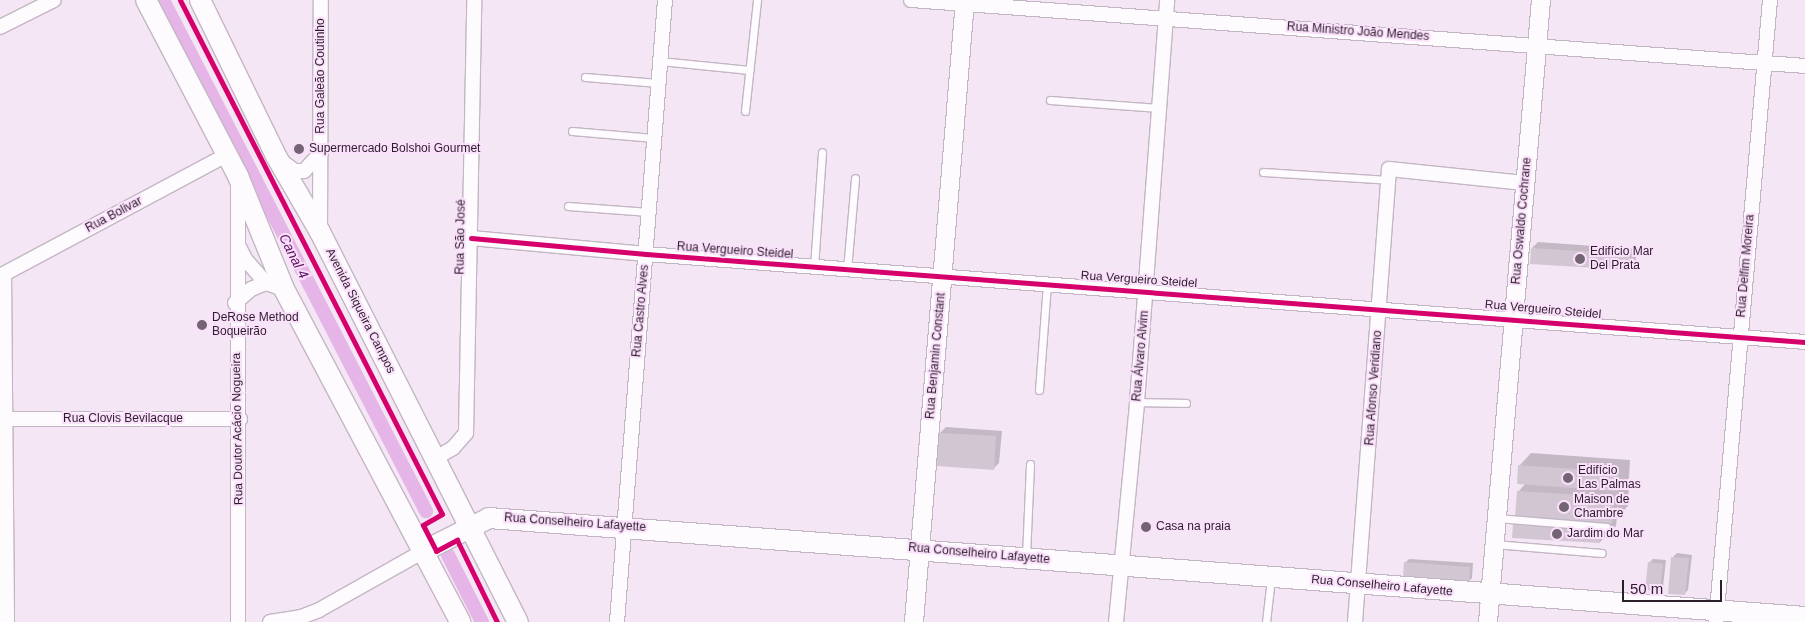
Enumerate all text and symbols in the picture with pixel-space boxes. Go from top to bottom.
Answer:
street label: Rua Galeão Coutinho [314,18,328,134]
street label: Rua Ministro João Mendes [1286,20,1430,44]
place label: Supermercado Bolshoi Gourmet [309,142,480,156]
marker: Supermercado Bolshoi Gourmet [293,143,305,155]
street label: Rua Oswaldo Cochrane [1509,157,1535,285]
street label: Rua Bolivar [83,194,145,236]
street label: Rua São José [453,199,469,275]
street label: Rua Delfim Moreira [1734,214,1758,318]
water label: Canal 4 [276,231,312,281]
street label: Rua Vergueiro Steidel [676,240,794,262]
place label: Edifício Mar Del Prata [1590,245,1653,273]
street label: Avenida Siqueira Campos [322,246,398,376]
marker: Edifício Mar Del Prata [1574,253,1586,265]
street label: Rua Castro Alves [630,264,652,358]
street label: Rua Vergueiro Steidel [1080,269,1198,291]
street label: Rua Benjamin Constant [923,292,949,420]
street label: Rua Vergueiro Steidel [1484,298,1602,322]
street label: Rua Álvaro Alvim [1130,310,1152,402]
place label: DeRose Method Boqueirão [212,311,299,339]
marker: DeRose Method Boqueirão [196,319,208,331]
street label: Rua Afonso Veridiano [1363,330,1385,446]
street label: Rua Doutor Acácio Nogueira [229,353,247,505]
street label: Rua Clovis Bevilacque [63,412,183,426]
place label: Edifício Las Palmas [1578,464,1641,492]
marker: Edifício Las Palmas [1562,472,1574,484]
place label: Maison de Chambre [1574,493,1629,521]
marker: Maison de Chambre [1558,501,1570,513]
street label: Rua Conselheiro Lafayette [504,511,646,535]
place label: Casa na praia [1156,520,1231,534]
marker: Casa na praia [1140,521,1152,533]
place label: Jardim do Mar [1567,527,1644,541]
marker: Jardim do Mar [1551,528,1563,540]
street label: Rua Conselheiro Lafayette [908,541,1050,567]
scale bar [1625,570,1725,602]
street label: Rua Conselheiro Lafayette [1311,573,1453,599]
text: 50 m [1630,580,1663,597]

